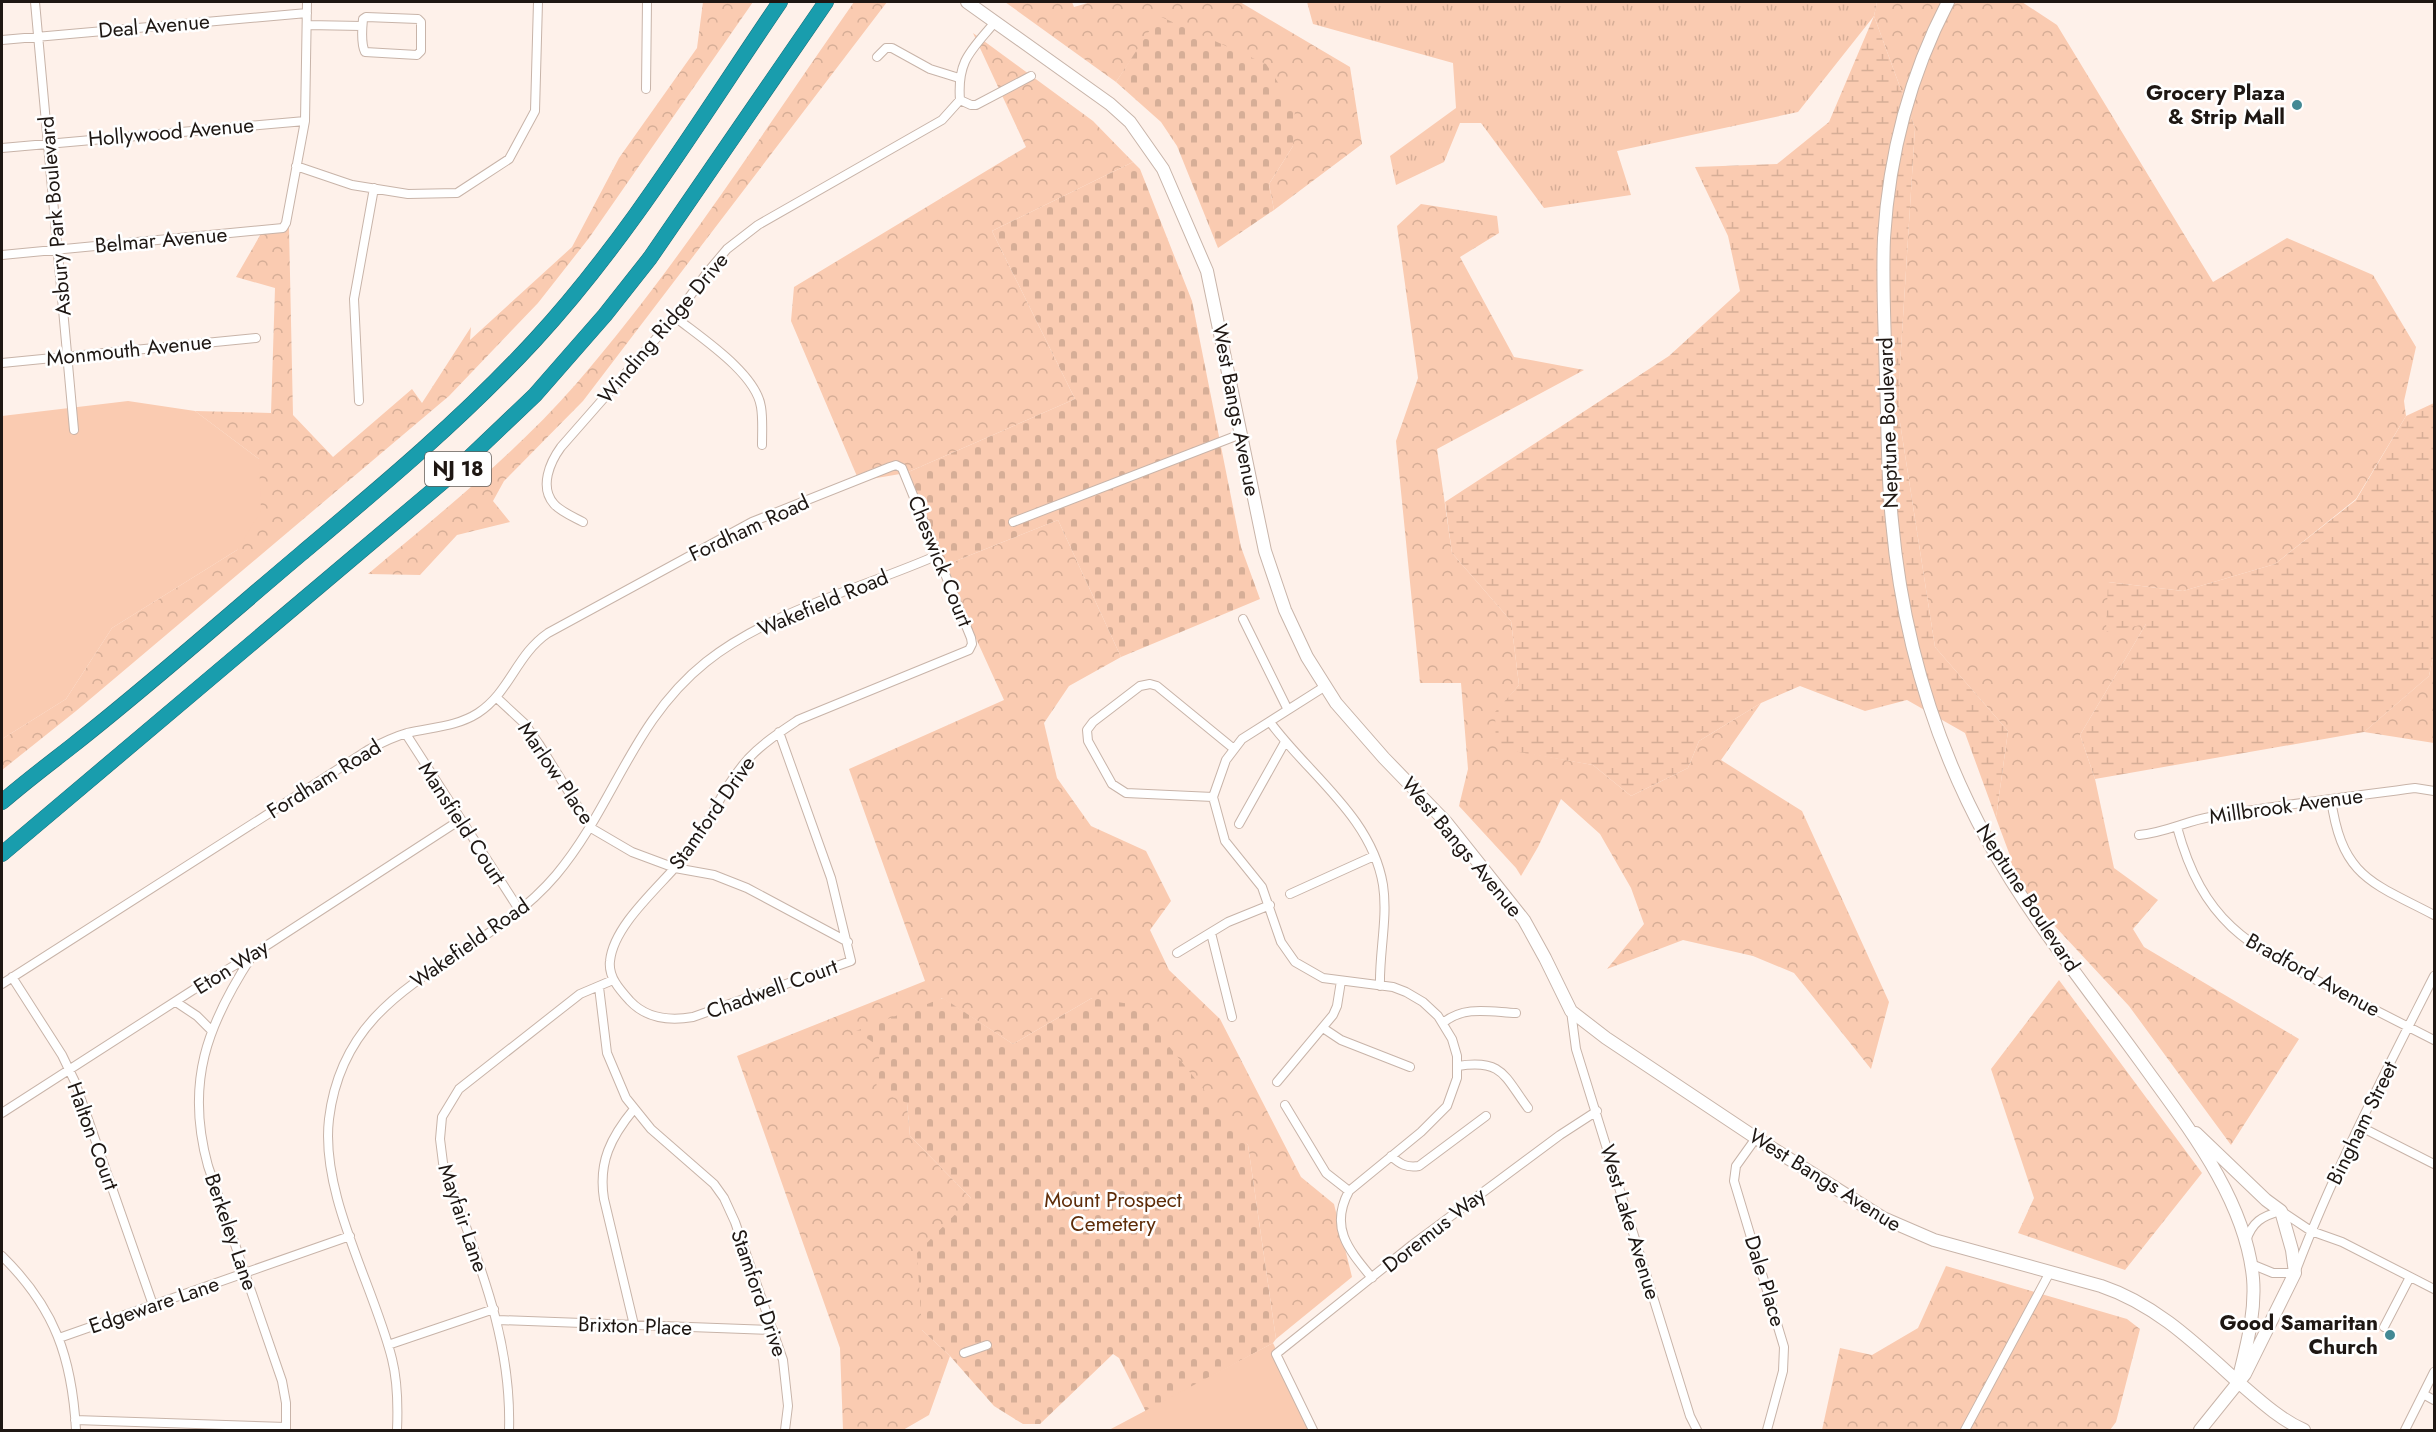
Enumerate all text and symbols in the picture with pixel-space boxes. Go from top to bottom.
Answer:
street label: Deal Avenue [97,6,211,46]
place label: Grocery Plaza & Strip Mall [2146,78,2285,132]
marker: Grocery Plaza & Strip Mall [2290,98,2304,112]
street label: Hollywood Avenue [87,110,255,154]
street label: Asbury Park Boulevard [31,115,79,317]
street label: Belmar Avenue [94,219,229,261]
street label: Winding Ridge Drive [591,246,735,410]
street label: West Bangs Avenue [1205,321,1267,499]
street label: Monmouth Avenue [45,326,213,374]
street label: Neptune Boulevard [1870,337,1906,509]
road number: NJ 18 [425,452,491,486]
street label: Fordham Road [684,487,814,569]
street label: Cheswick Court [900,491,980,631]
street label: Wakefield Road [753,562,893,644]
street label: Marlow Place [511,716,602,831]
street label: Fordham Road [261,732,387,826]
street label: Stamford Drive [662,750,762,876]
street label: Mansfield Court [411,756,513,890]
street label: West Bangs Avenue [1394,770,1530,924]
street label: Millbrook Avenue [2207,780,2365,832]
street label: Neptune Boulevard [1969,818,2087,978]
street label: Wakefield Road [404,891,536,995]
street label: Bradford Avenue [2240,926,2386,1024]
street label: Eton Way [188,932,275,1002]
street label: Chadwell Court [702,951,842,1027]
street label: Bingham Street [2319,1056,2405,1190]
street label: Halton Court [60,1078,126,1194]
street label: West Bangs Avenue [1743,1121,1907,1239]
street label: West Lake Avenue [1592,1141,1668,1303]
street label: Mayfair Lane [430,1160,496,1276]
street label: Berkeley Lane [197,1170,265,1295]
street label: Doremus Way [1376,1180,1493,1280]
park label: Mount Prospect Cemetery [1044,1185,1182,1239]
street label: Stamford Drive [723,1225,795,1361]
street label: Dale Place [1737,1232,1793,1330]
street label: Edgeware Lane [85,1269,223,1341]
place label: Good Samaritan Church [2219,1308,2378,1362]
street label: Brixton Place [577,1309,693,1343]
marker: Good Samaritan Church [2383,1328,2397,1342]

